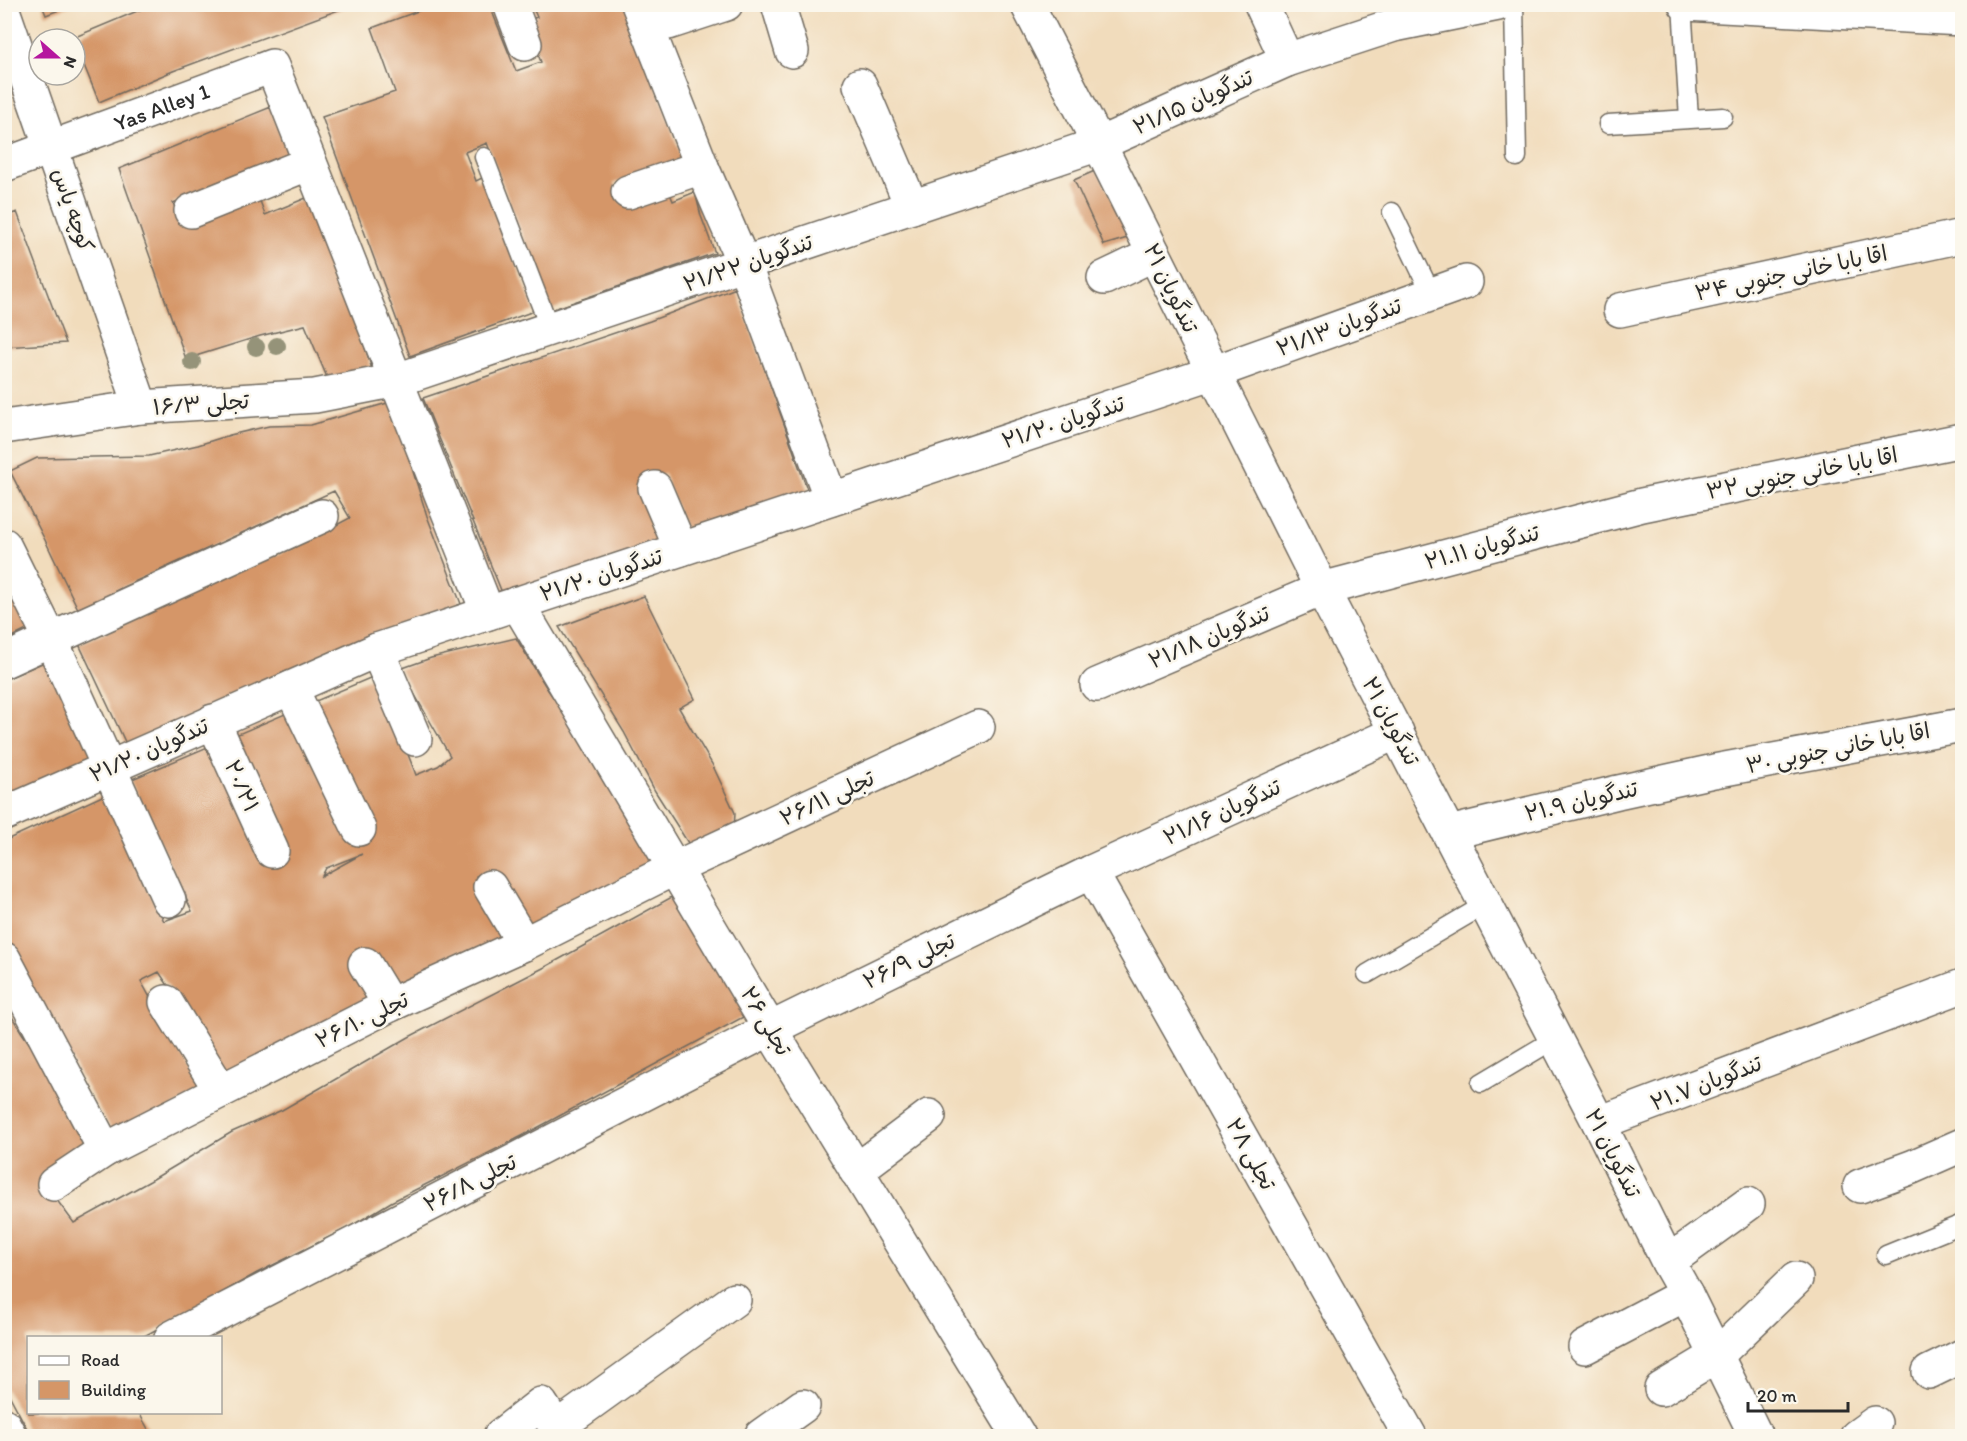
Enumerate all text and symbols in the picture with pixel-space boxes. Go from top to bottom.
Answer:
north arrow [27,27,87,87]
text: N [60,54,81,71]
street label: ۲۱/۱۵ تندگویان [1129,63,1258,141]
street label: Yas Alley 1 [110,77,213,137]
street label: کوچه یاس [46,165,100,255]
street label: ۲۱/۲۲ تندگویان [680,228,817,298]
street label: ۲۱ تندگویان [1138,239,1205,338]
street label: ۳۴ اقا بابا خانی جنوبی [1692,239,1890,308]
street label: ۲۱/۱۳ تندگویان [1273,292,1406,362]
street label: ۱۶/۳ تجلی [152,387,251,422]
street label: ۲۱/۲۰ تندگویان [998,389,1128,455]
street label: ۳۲ اقا بابا خانی جنوبی [1704,441,1900,506]
street label: ۲۱.۱۱ تندگویان [1422,519,1543,575]
street label: ۲۱/۲۰ تندگویان [536,542,666,608]
street label: ۲۱/۱۸ تندگویان [1144,599,1274,675]
street label: ۲۱ تندگویان [1356,672,1426,770]
street label: ۲۱/۲۰ تندگویان [85,711,213,788]
street label: ۳۰ اقا بابا خانی جنوبی [1744,717,1932,780]
street label: ۲۰/۲۱ [219,756,265,816]
street label: ۲۶/۱۱ تجلی [775,764,880,833]
street label: ۲۱/۱۶ تندگویان [1159,773,1286,851]
street label: ۲۱.۹ تندگویان [1522,775,1641,827]
street label: ۲۶/۹ تجلی [858,927,961,996]
street label: ۲۶ تجلی [734,981,798,1062]
street label: ۲۶/۱۰ تجلی [311,986,414,1055]
street label: ۲۱.۷ تندگویان [1646,1049,1766,1117]
street label: ۲۱ تندگویان [1579,1104,1647,1203]
street label: ۲۸ تجلی [1219,1113,1282,1196]
street label: ۲۶/۸ تجلی [419,1148,522,1219]
legend [27,1336,222,1414]
text: Road [81,1349,120,1371]
scale bar [1748,1375,1848,1413]
text: Building [81,1379,147,1401]
text: 20 m [1757,1385,1797,1407]

